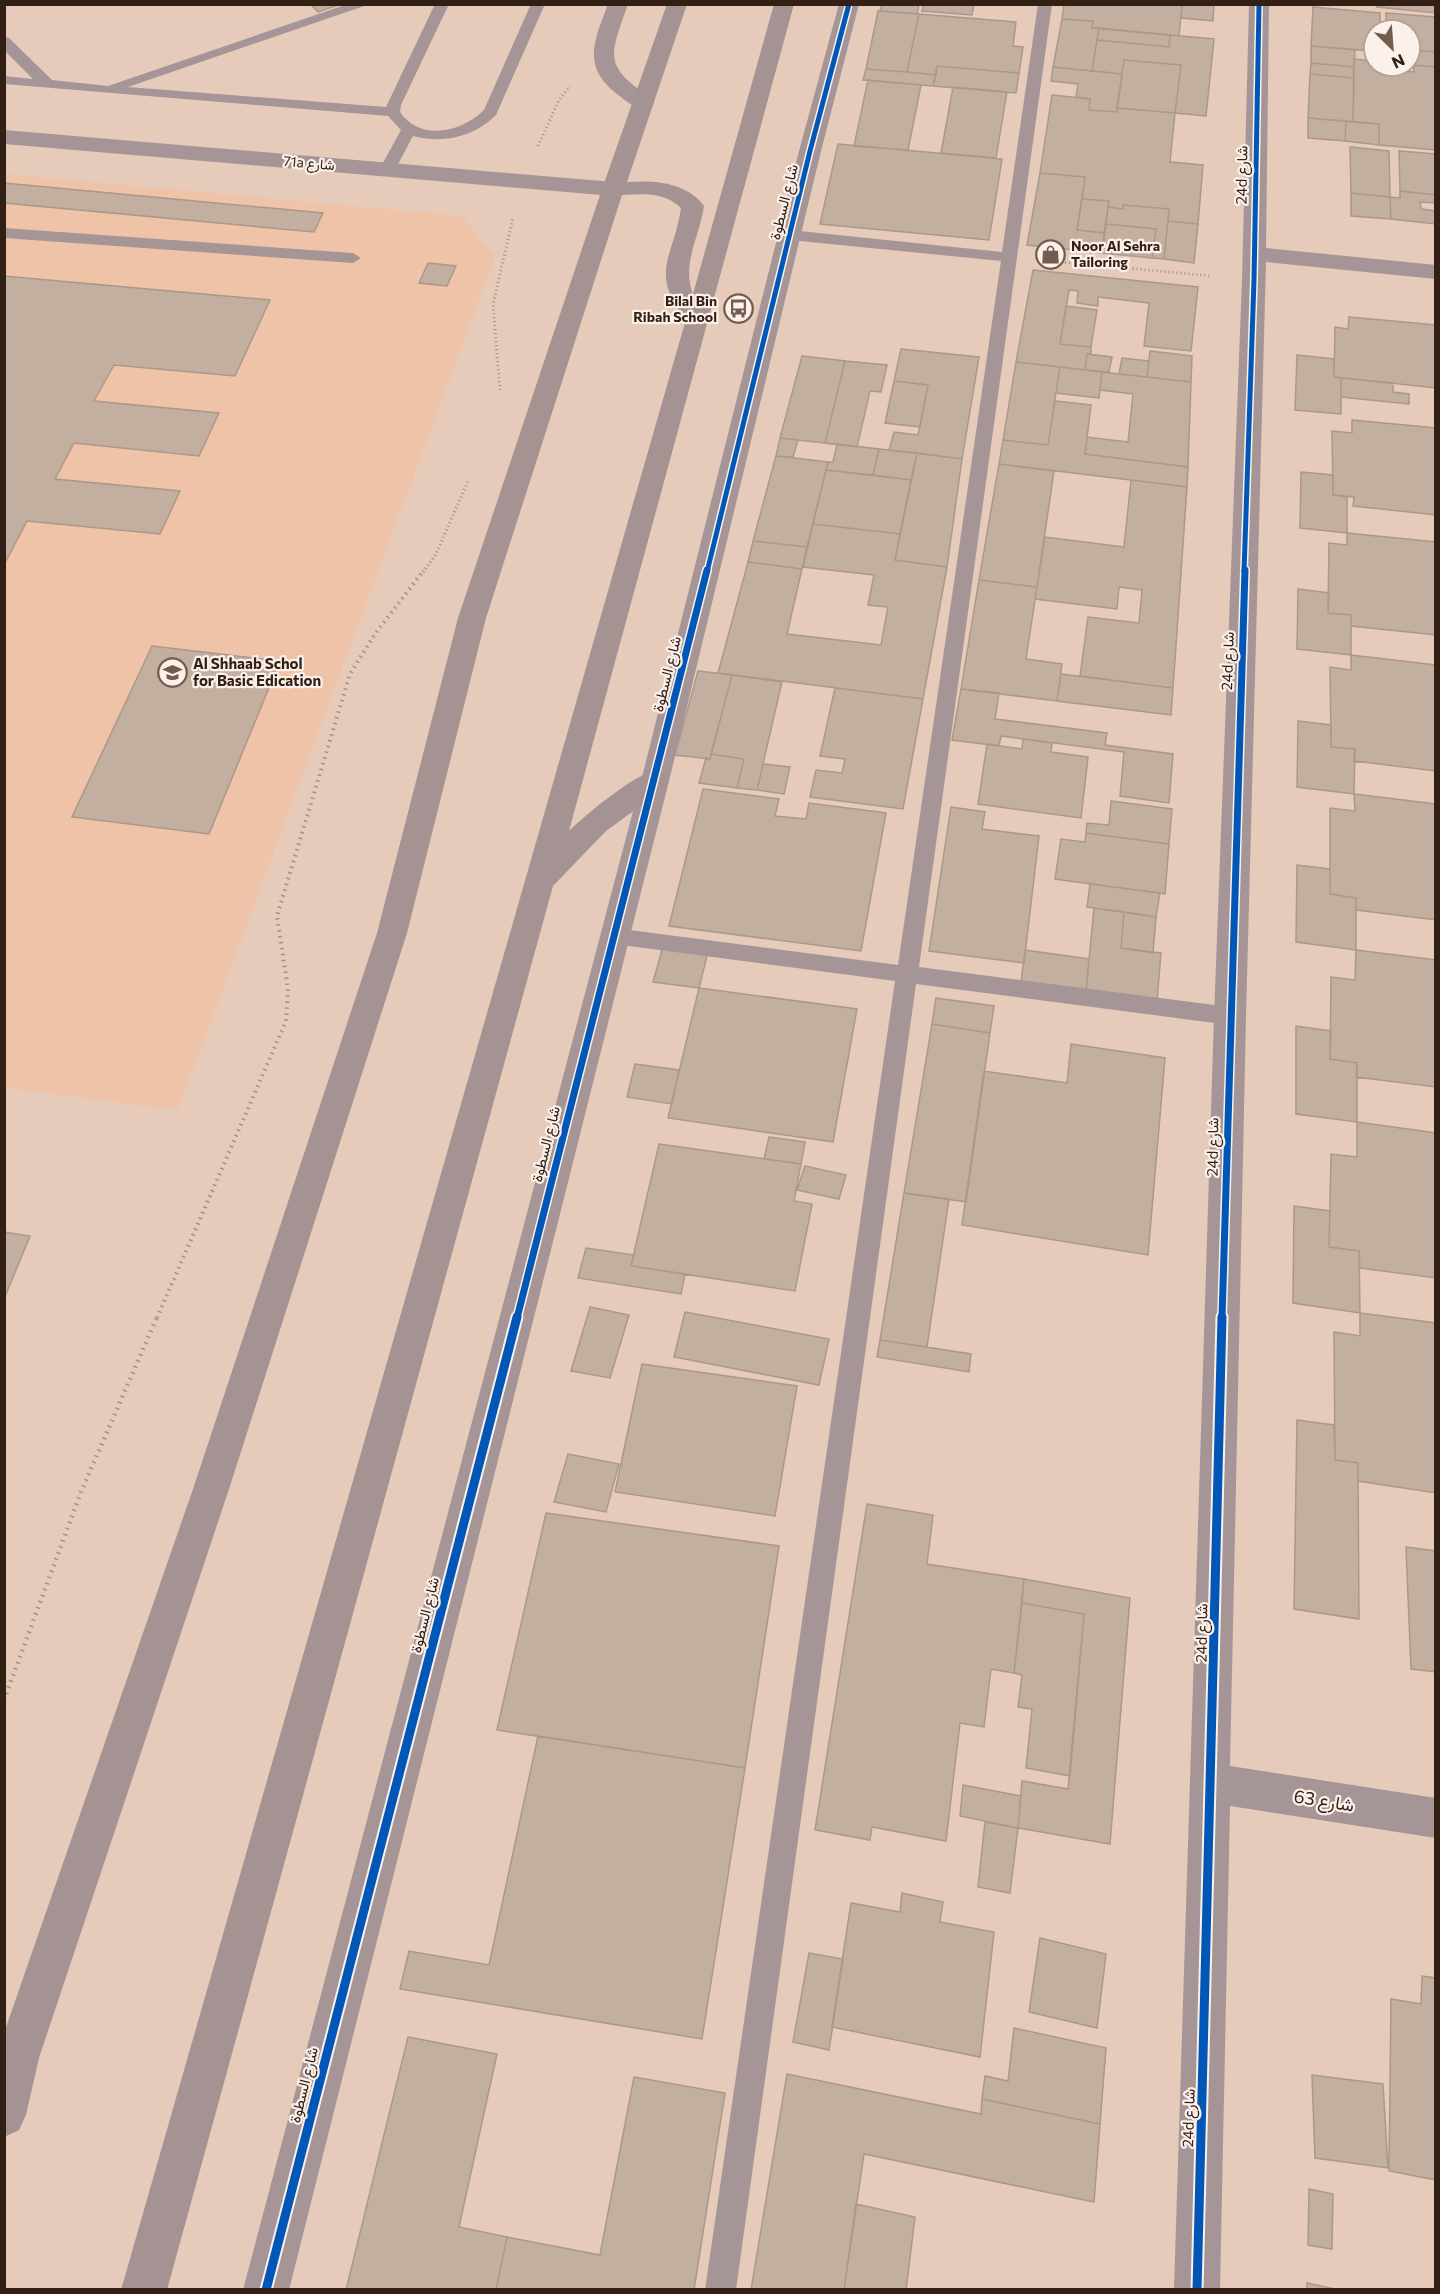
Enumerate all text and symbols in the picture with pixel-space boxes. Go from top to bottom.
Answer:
north arrow [1362,18,1422,78]
text: N [1389,51,1408,73]
street label: 24d شارع [1231,145,1254,205]
street label: 71a شارع [282,152,335,176]
street label: شارع السطوة [765,162,804,242]
place label: Noor Al Sehra Tailoring [1071,237,1160,270]
shop icon: Noor Al Sehra Tailoring [1034,238,1066,270]
place label: Bilal Bin Ribah School [633,292,717,325]
bus stop icon: Bilal Bin Ribah School [722,293,754,325]
street label: 24d شارع [1217,631,1240,691]
street label: شارع السطوة [648,634,687,714]
place label: Al Shhaab Schol for Basic Edication [193,654,321,689]
school or university icon: Al Shhaab Schol for Basic Edication [156,657,188,689]
street label: شارع السطوة [527,1104,566,1184]
street label: 24d شارع [1202,1117,1225,1177]
street label: شارع السطوة [406,1575,445,1655]
street label: 24d شارع [1191,1603,1214,1663]
street label: شارع 63 [1292,1784,1356,1818]
street label: شارع السطوة [285,2045,324,2125]
street label: 24d شارع [1178,2088,1201,2148]

